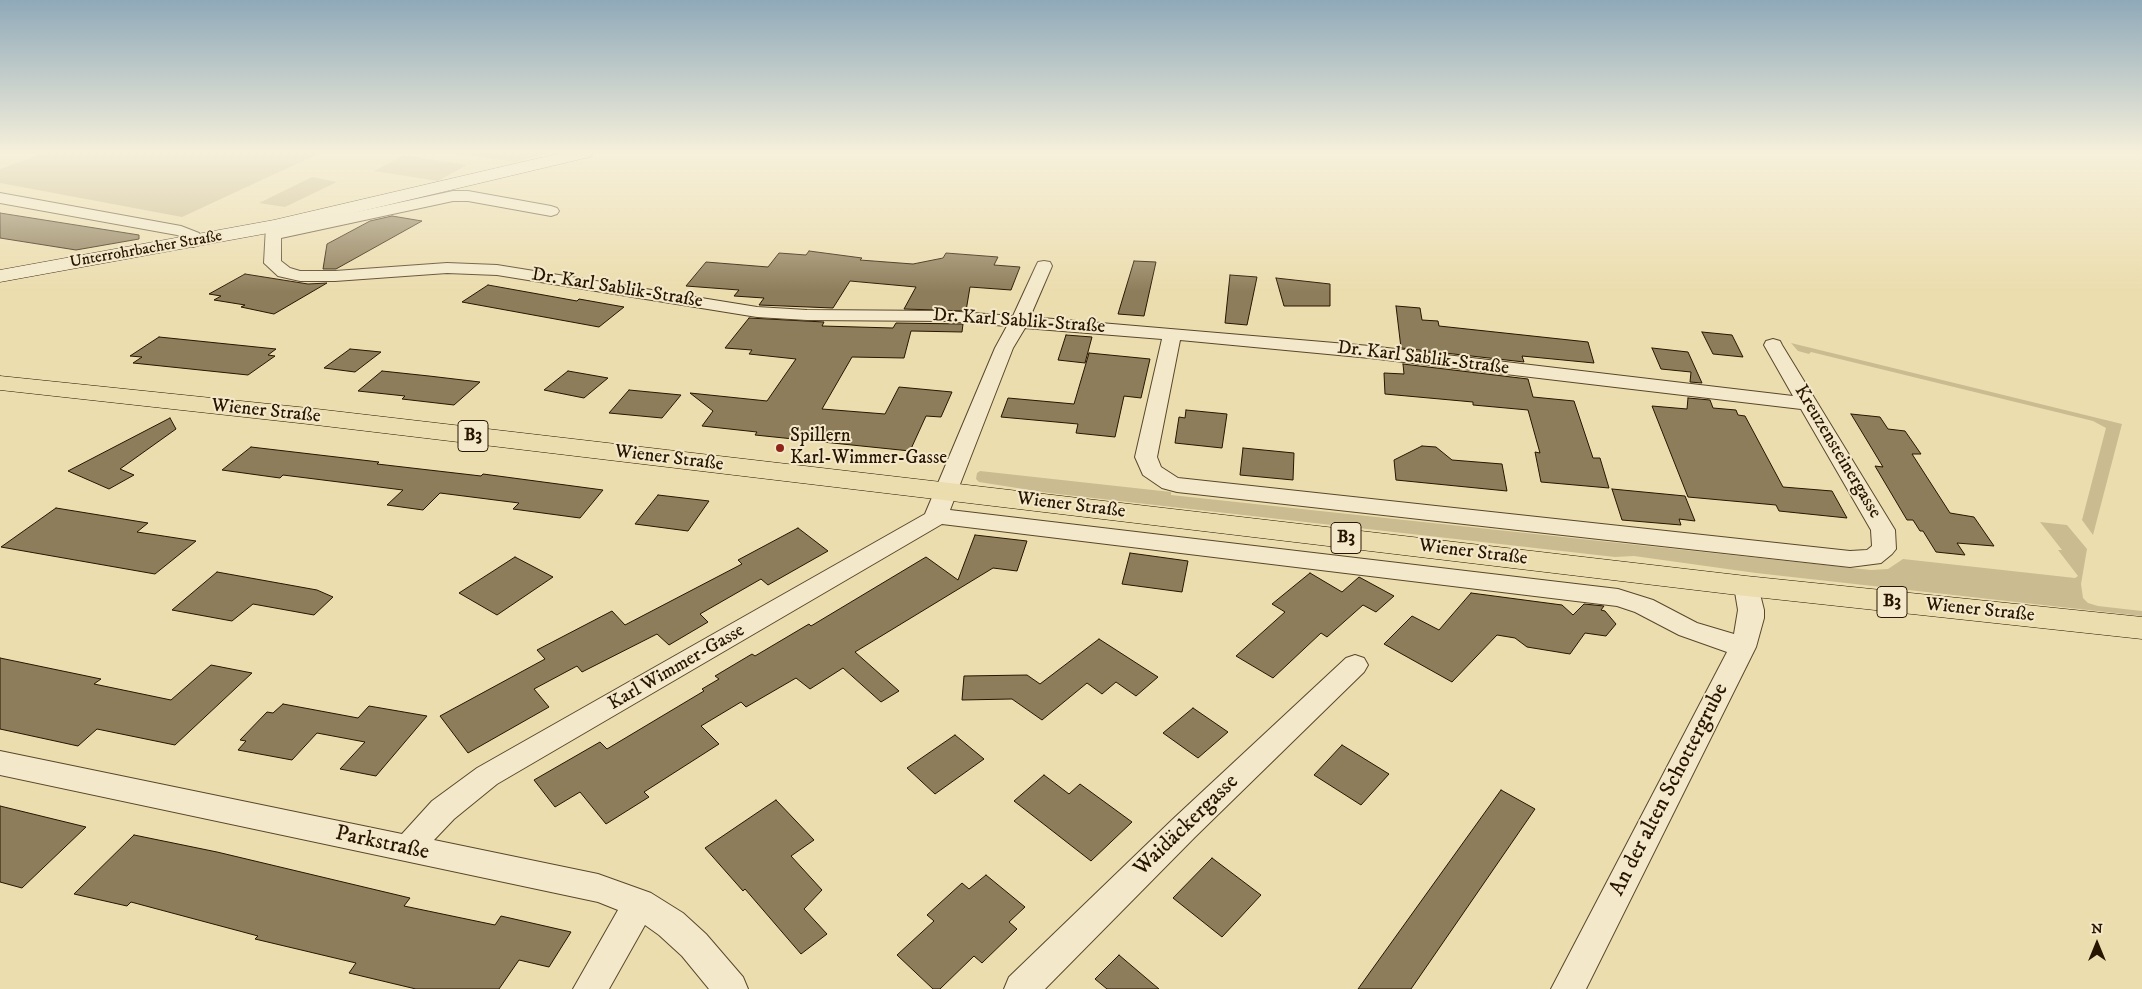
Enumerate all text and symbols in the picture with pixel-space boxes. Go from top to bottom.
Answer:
street label: Unterrohrbacher Straße [68,227,224,273]
street label: Dr. Karl Sablik-Straße [530,264,704,314]
street label: Dr. Karl Sablik-Straße [932,305,1106,339]
street label: Dr. Karl Sablik-Straße [1336,337,1510,381]
street label: Kreuzensteinergasse [1788,381,1886,523]
street label: Wiener Straße [210,395,322,429]
road number: B3 [458,421,488,452]
place label: Spillern Karl-Wimmer-Gasse [790,426,947,470]
street label: Wiener Straße [613,441,725,477]
marker: Spillern Karl-Wimmer-Gasse [774,442,786,454]
street label: Wiener Straße [1015,488,1127,524]
road number: B3 [1331,522,1361,554]
street label: Wiener Straße [1417,535,1529,571]
road number: B3 [1877,586,1907,618]
street label: Wiener Straße [1924,594,2036,628]
street label: Karl Wimmer-Gasse [605,620,749,716]
street label: An der alten Schottergrube [1605,679,1735,901]
street label: Waidäckergasse [1129,769,1245,883]
street label: Parkstraße [333,821,431,867]
north arrow [2072,919,2122,969]
text: N [2091,920,2103,938]

